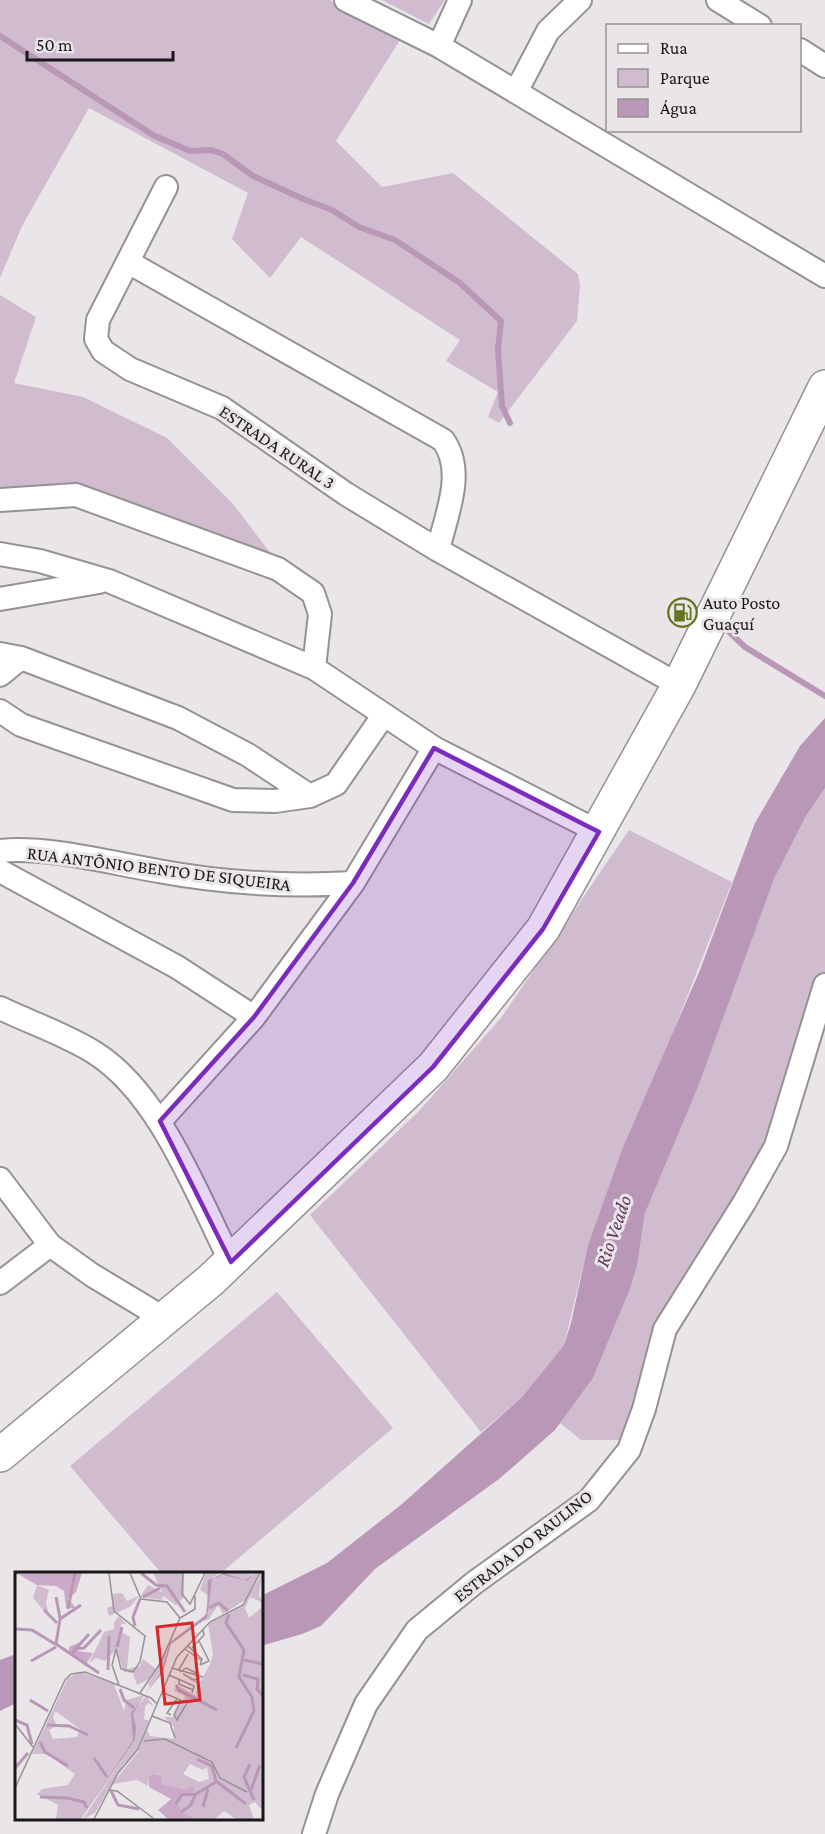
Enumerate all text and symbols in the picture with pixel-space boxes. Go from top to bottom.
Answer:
scale bar [27,24,172,62]
legend [606,24,801,132]
text: 50 m [36,35,73,55]
text: Rua [660,38,688,58]
text: Parque [660,68,710,88]
text: Água [660,98,697,118]
street label: ESTRADA RURAL 3 [215,401,339,493]
place label: Auto Posto Guaçuí [703,593,780,634]
fuel station icon: Auto Posto Guaçuí [666,597,698,629]
street label: RUA ANTÔNIO BENTO DE SIQUEIRA [26,843,293,895]
water label: Rio Veado [591,1192,635,1270]
street label: ESTRADA DO RAULINO [450,1486,596,1606]
inset map [15,1572,262,1819]

